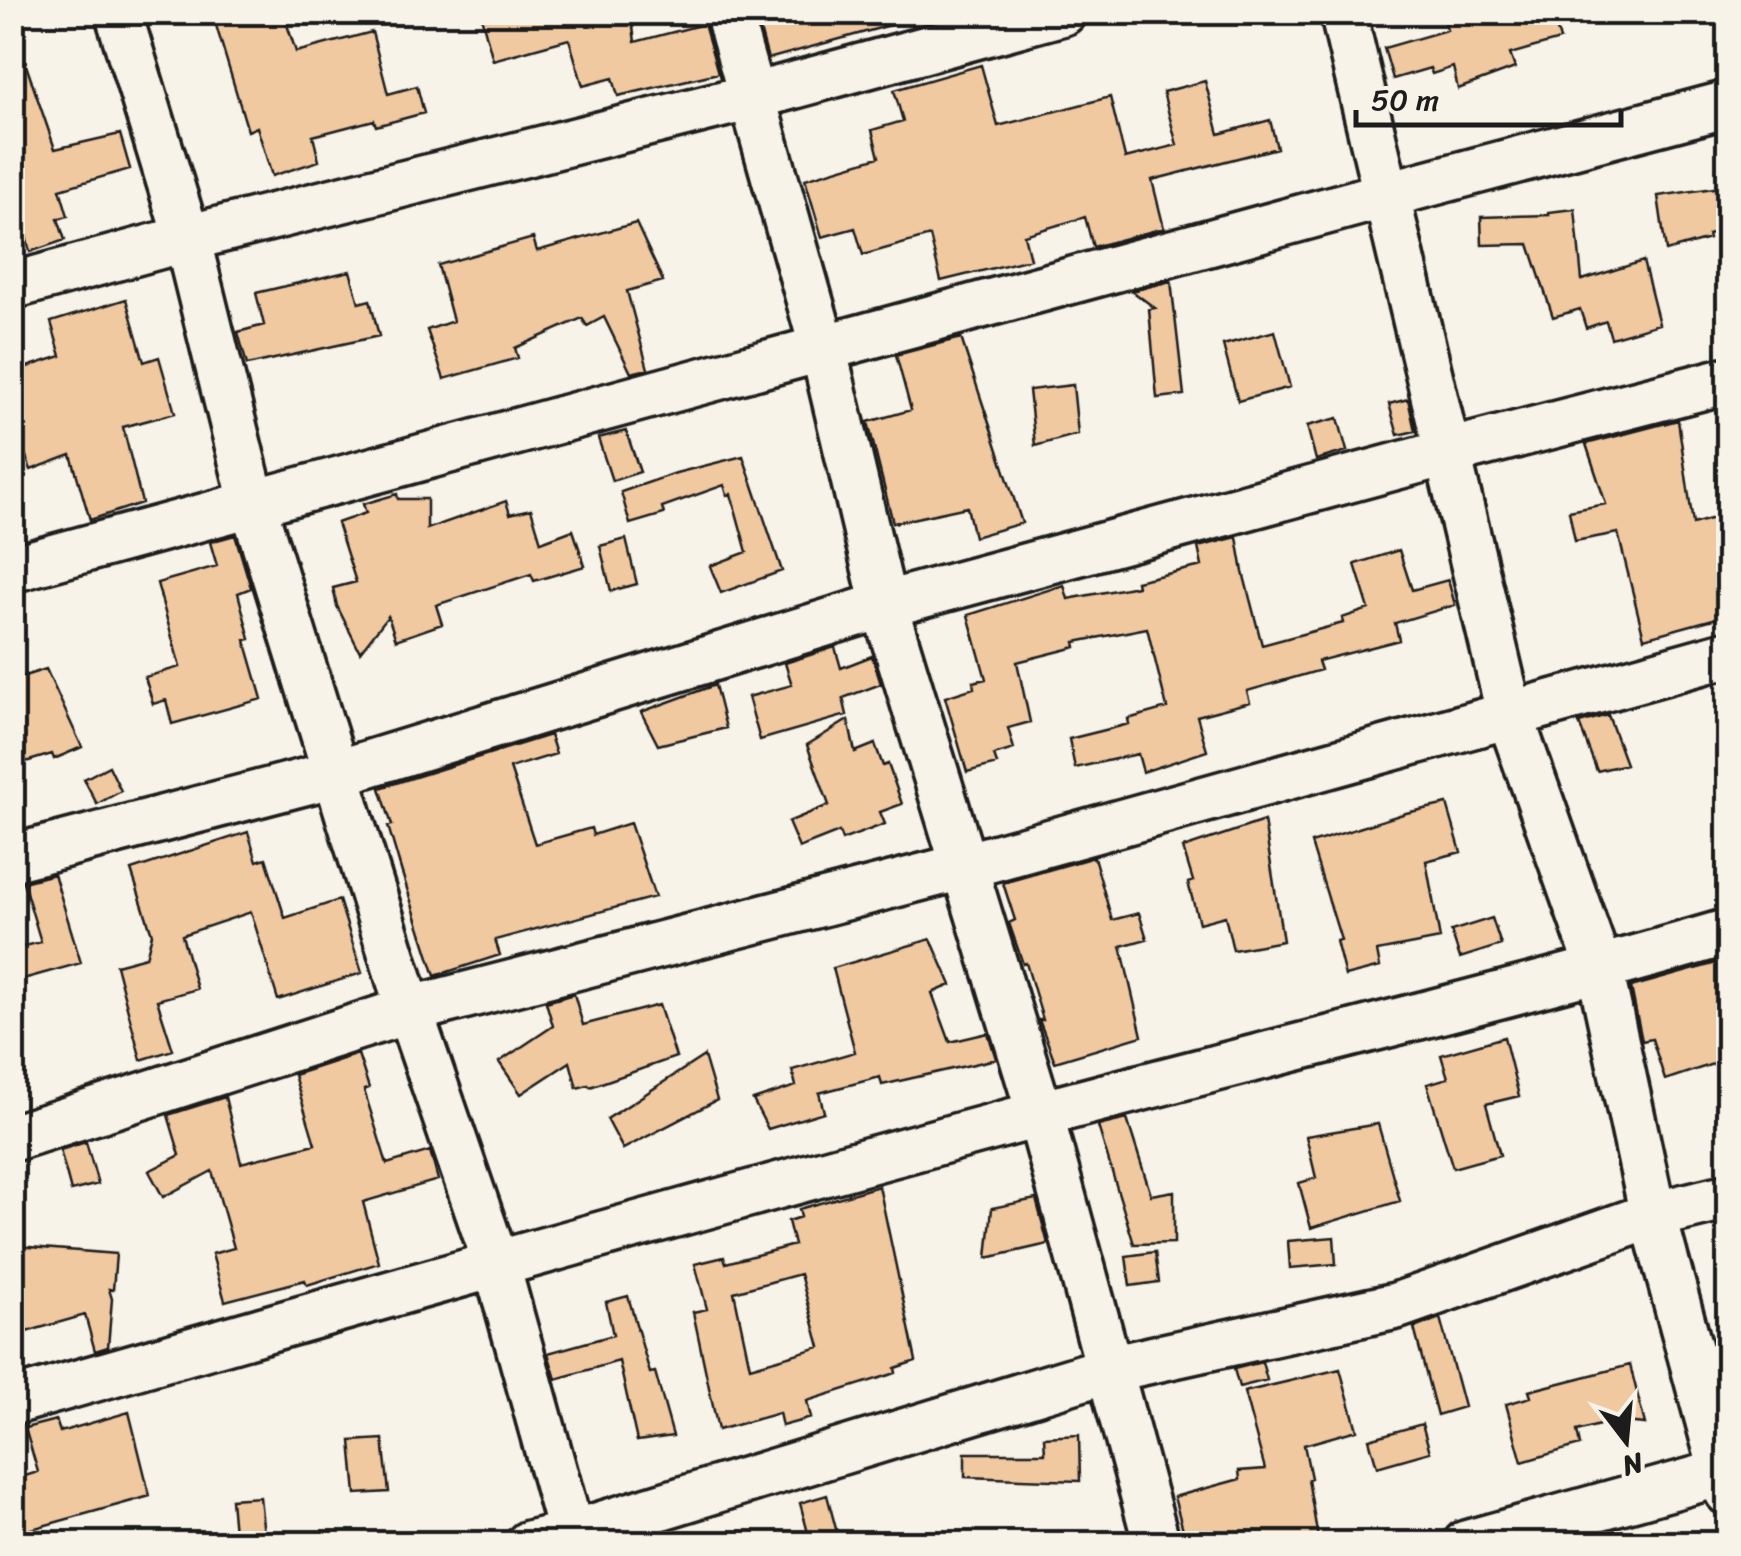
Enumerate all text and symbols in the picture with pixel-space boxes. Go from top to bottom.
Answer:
scale bar [1356,65,1621,127]
text: 50 m [1371,73,1439,127]
north arrow [1576,1391,1676,1491]
text: N [1616,1438,1650,1491]

